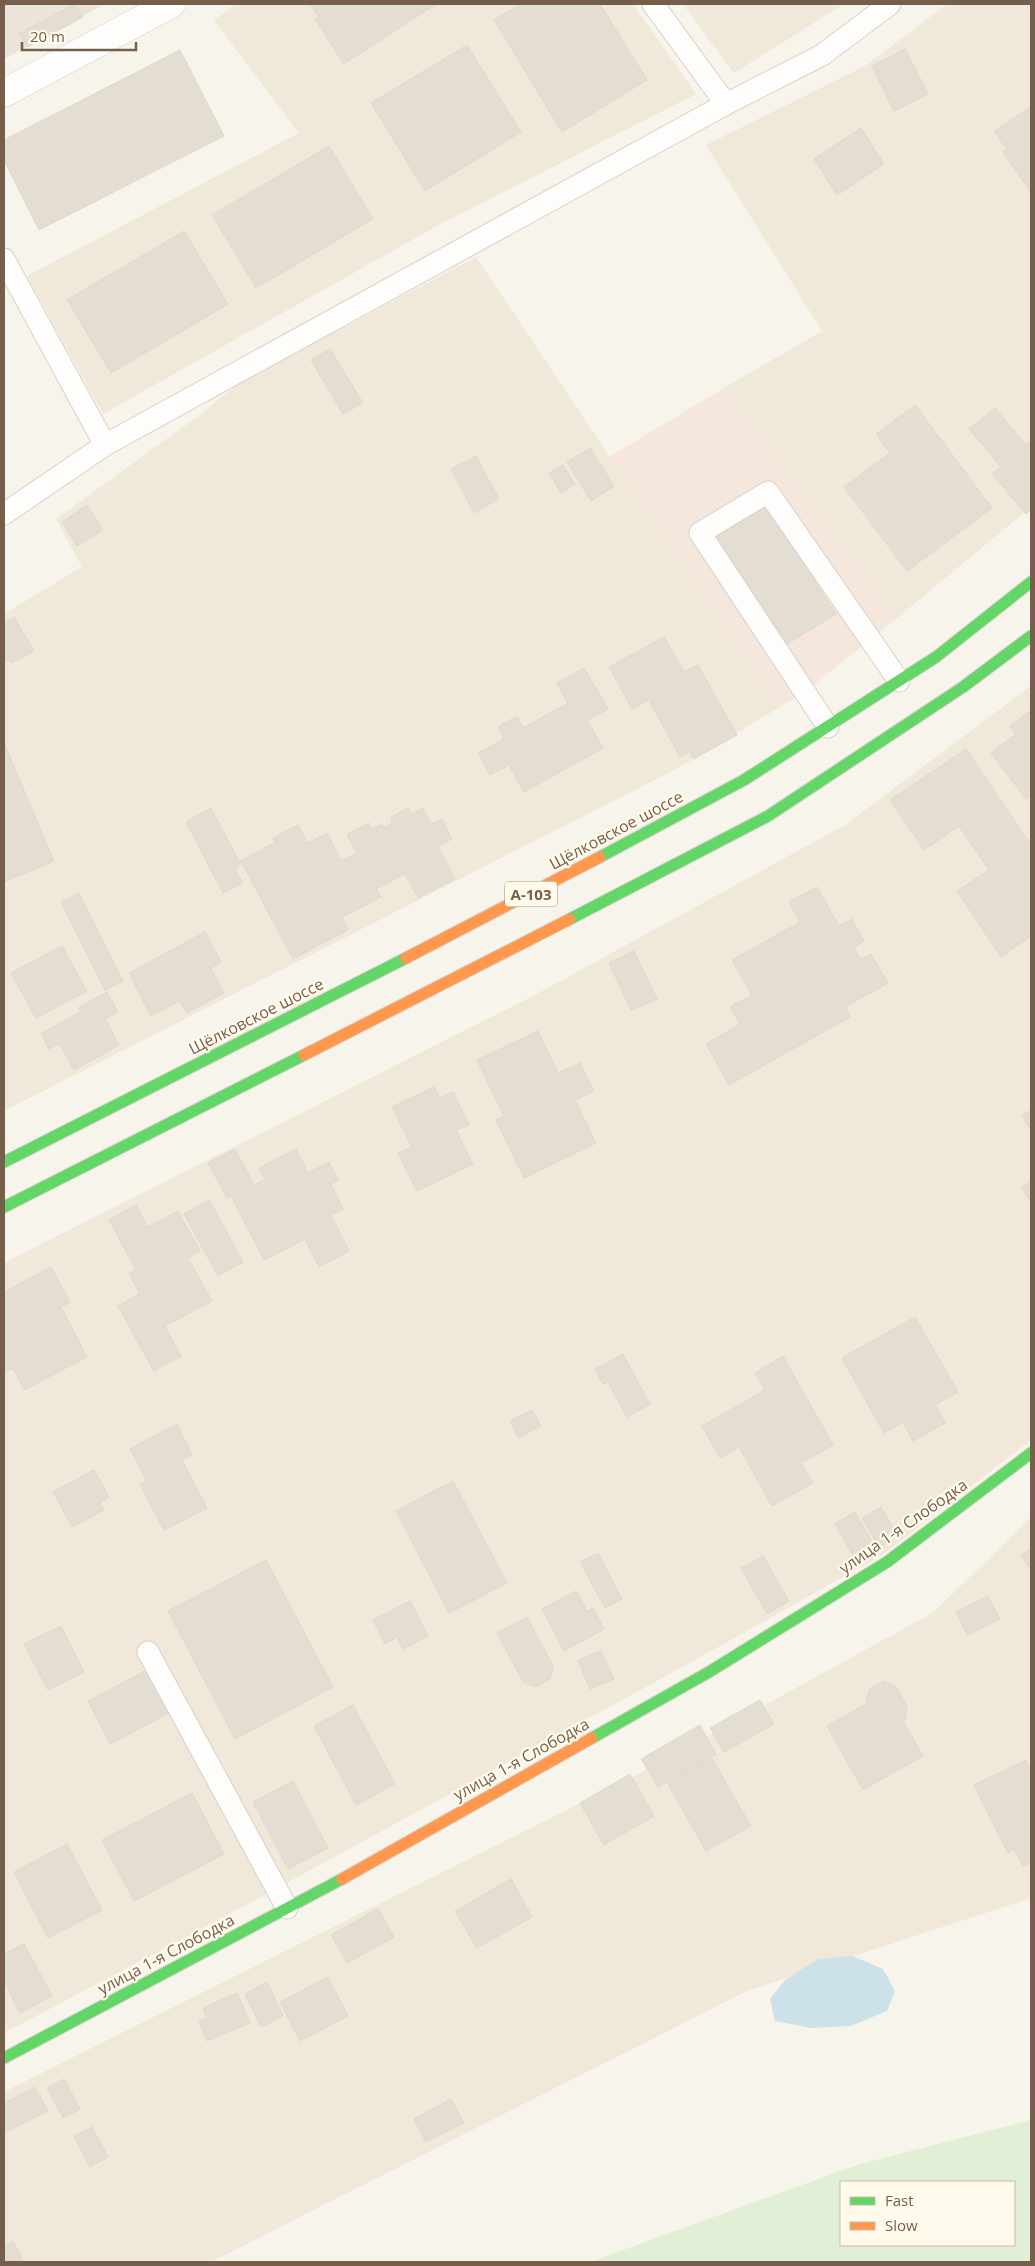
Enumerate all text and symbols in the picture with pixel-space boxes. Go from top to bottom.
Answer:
scale bar [22,20,136,52]
text: 20 m [30,26,65,46]
street label: Щёлковское шоссе [545,785,687,875]
road number: А-103 [505,882,557,906]
street label: Щёлковское шоссе [185,972,327,1060]
street label: улица 1-я Слободка [834,1473,972,1579]
street label: улица 1-я Слободка [449,1713,593,1805]
street label: улица 1-я Слободка [94,1909,238,1999]
legend [840,2181,1015,2246]
text: Fast [885,2190,914,2210]
text: Slow [885,2215,918,2235]

